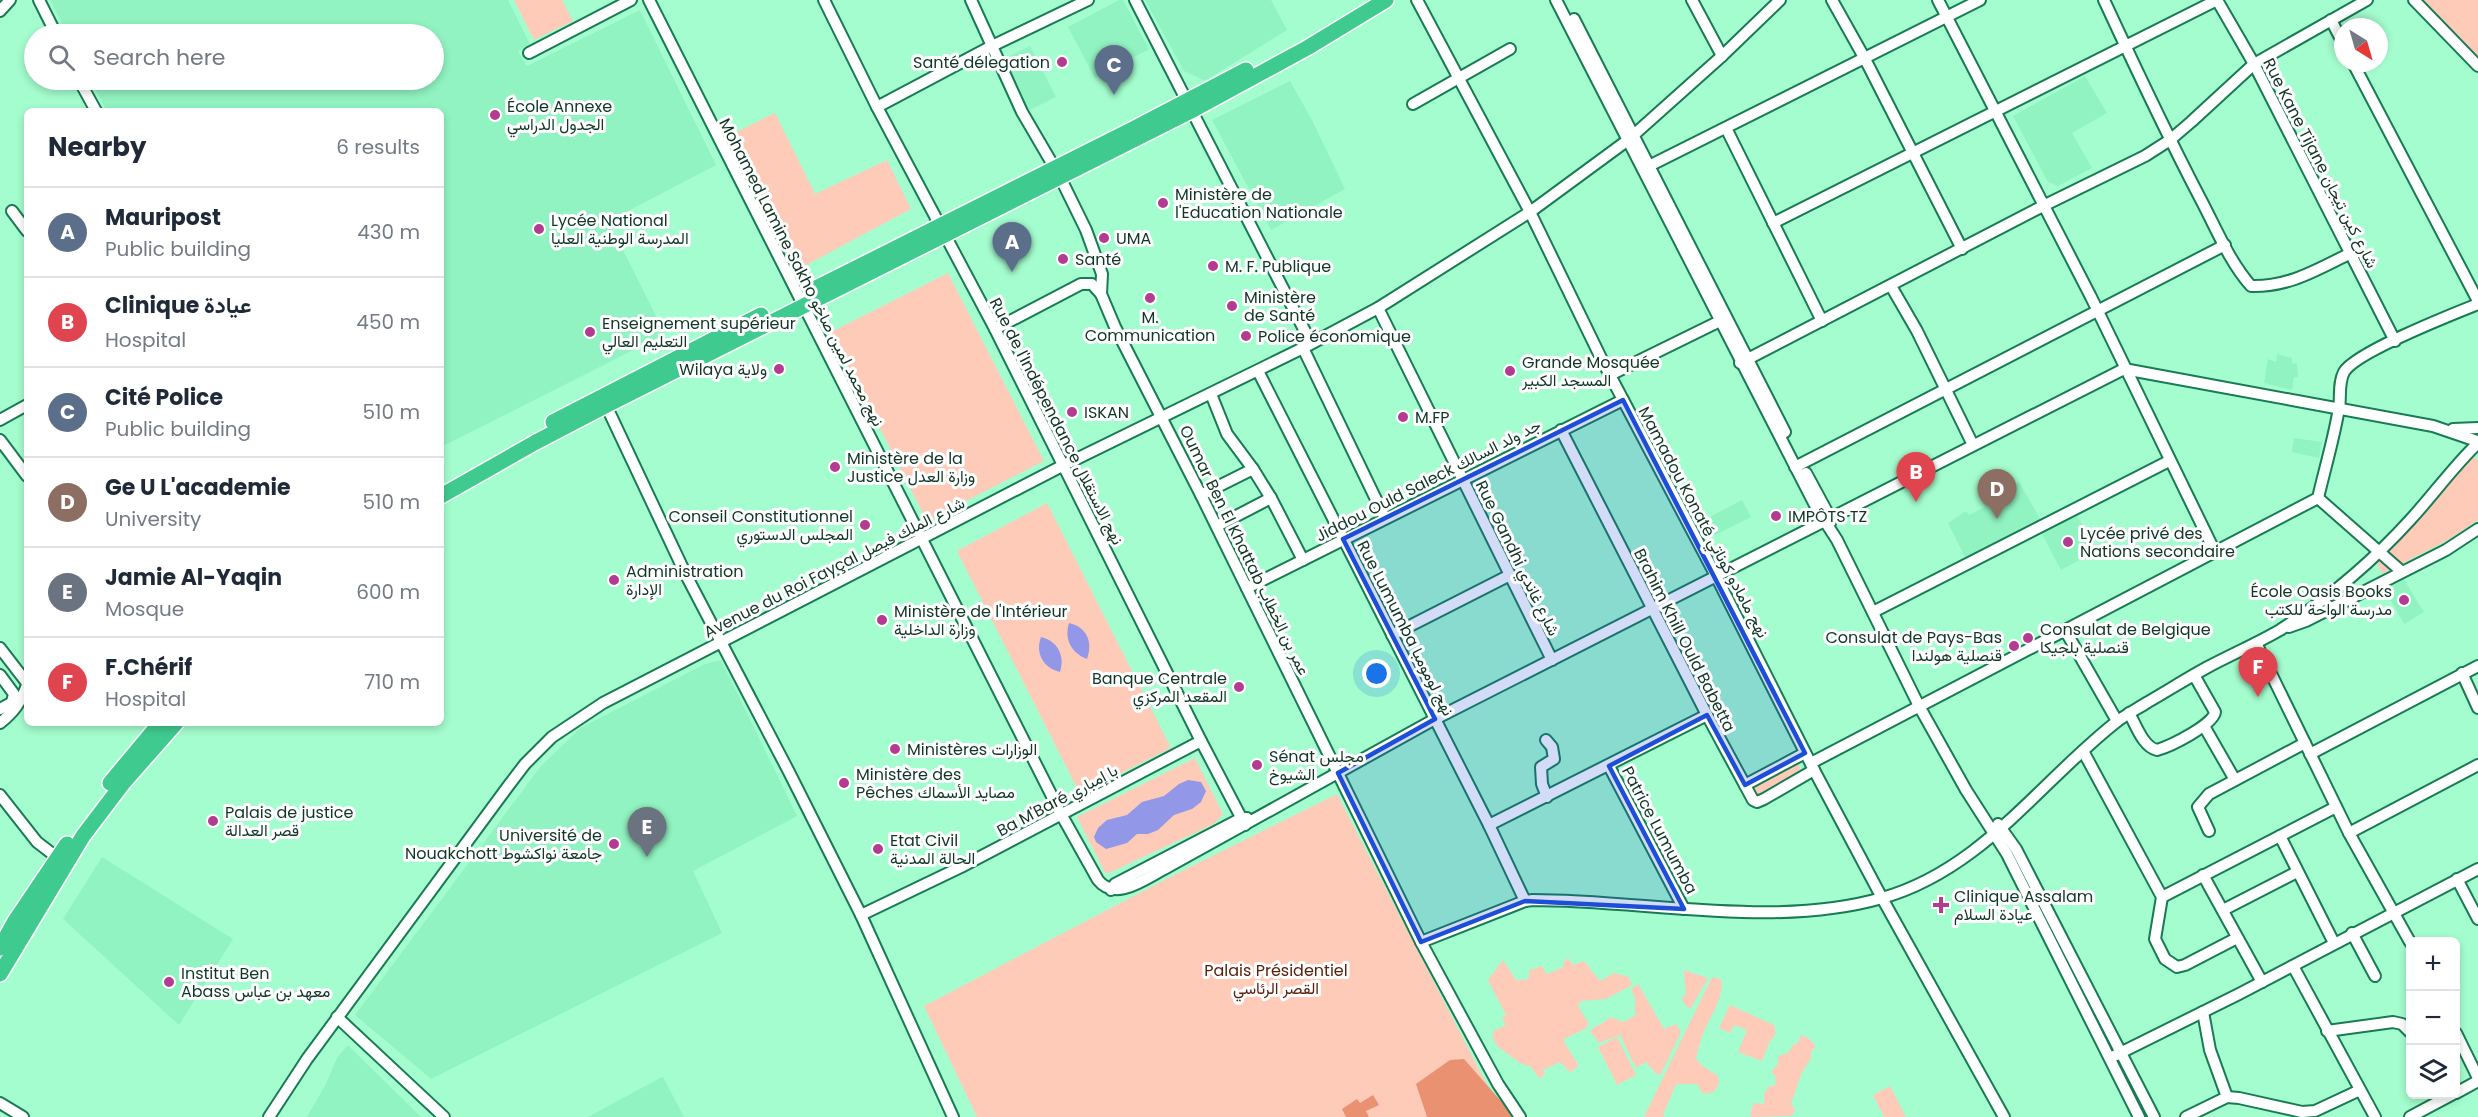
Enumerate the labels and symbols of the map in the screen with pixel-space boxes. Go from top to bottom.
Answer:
north arrow [2334,18,2388,72]
pin: C [1094,46,1134,95]
place label: Santé délegation [913,51,1050,74]
street label: Rue Kane Tijane شارع كين تيجان [2257,54,2384,272]
marker: Santé délegation [1055,55,1069,69]
place label: École Annexe الجدول الدراسي [507,95,612,138]
marker: École Annexe الجدول الدراسي [488,108,502,122]
street label: Mohamed Lamine Sakho نهج محمد لمين صاخو [713,114,890,430]
place label: Ministère de l'Education Nationale [1175,183,1343,224]
marker: Ministère de l'Education Nationale [1156,196,1170,210]
place label: Lycée National المدرسة الوطنية العليا [551,209,689,250]
marker: Lycée National المدرسة الوطنية العليا [532,222,546,236]
pin: A [992,222,1032,272]
place label: UMA [1116,227,1152,250]
marker: UMA [1097,231,1111,245]
place label: Santé [1075,248,1121,271]
marker: Santé [1056,252,1070,266]
place label: M. F. Publique [1225,255,1331,278]
marker: M. F. Publique [1206,259,1220,273]
place label: Ministère de Santé [1244,286,1316,327]
marker: M. Communication [1143,291,1157,305]
street label: Rue de l'Indépendance نهج الاستقلال [984,294,1129,549]
marker: Ministère de Santé [1225,299,1239,313]
place label: M. Communication [1085,306,1215,347]
place label: Enseignement supérieur التعليم العالي [602,312,796,355]
marker: Enseignement supérieur التعليم العالي [583,325,597,339]
place label: Police économique [1258,325,1411,348]
marker: Police économique [1239,329,1253,343]
place label: Grande Mosquée المسجد الكبير [1521,351,1660,392]
place label: Wilaya ولاية [679,358,767,381]
marker: Wilaya ولاية [772,362,786,376]
marker: Grande Mosquée المسجد الكبير [1503,364,1517,378]
place label: ISKAN [1084,401,1129,424]
street label: Mamadou Konaté نهج مامادو كوناتي [1631,403,1774,643]
marker: ISKAN [1065,405,1079,419]
place label: M.FP [1415,406,1449,429]
marker: M.FP [1396,410,1410,424]
street label: Jiddou Ould Saleck جد ولد السالك [1312,413,1545,547]
street label: Oumar Ben El Khattab عمر بن الخطاب [1174,421,1315,679]
place label: Ministère de la Justice وزارة العدل [847,447,975,488]
pin: B [1896,452,1936,502]
marker: Ministère de la Justice وزارة العدل [828,460,842,474]
pin: D [1978,470,2016,519]
street label: Rue Gandhi شارع غاندي [1468,477,1565,641]
street label: Avenue du Roi Fayçal شارع الملك فيصل [700,491,969,644]
place label: Conseil Constitutionnel المجلس الدستوري [668,505,853,548]
place label: IMPÔTS TZ [1788,505,1867,528]
marker: IMPÔTS TZ [1769,509,1783,523]
marker: Conseil Constitutionnel المجلس الدستوري [858,518,872,532]
place label: Lycée privé des Nations secondaire [2080,522,2235,563]
marker: Lycée privé des Nations secondaire [2061,535,2075,549]
street label: Rue Lumumba نهج لومومبا [1351,537,1460,720]
street label: Brahim Khill Ould Babetta [1628,545,1741,736]
place label: Administration الإدارة [626,560,743,601]
marker: Administration الإدارة [607,573,621,587]
place label: École Oasis Books مدرسة الواحة للكتب [2251,580,2392,621]
marker: École Oasis Books مدرسة الواحة للكتب [2397,593,2411,607]
place label: Ministère de l'Intérieur وزارة الداخلية [894,600,1068,641]
marker: Ministère de l'Intérieur وزارة الداخلية [875,613,889,627]
place label: Consulat de Belgique قنصلية بلجيكا [2040,618,2211,659]
place label: Consulat de Pays-Bas قنصلية هولندا [1825,626,2002,667]
marker: Consulat de Belgique قنصلية بلجيكا [2021,631,2035,645]
marker: Consulat de Pays-Bas قنصلية هولندا [2007,639,2021,653]
pin: F [2238,648,2278,697]
your location [1362,659,1391,688]
place label: Banque Centrale المقعد المركزي [1092,667,1227,710]
marker: Banque Centrale المقعد المركزي [1232,680,1246,694]
place label: Ministères الوزارات [907,738,1037,761]
marker: Ministères الوزارات [888,742,902,756]
place label: Sénat مجلس الشيوخ [1269,745,1364,786]
marker: Sénat مجلس الشيوخ [1250,758,1264,772]
street label: Ba M'Baré با إمباري [993,759,1123,844]
street label: Patrice Lumumba [1616,762,1703,898]
place label: Ministère des Pêches مصايد الأسماك [856,763,1015,804]
marker: Ministère des Pêches مصايد الأسماك [837,776,851,790]
place label: Palais de justice قصر العدالة [225,801,353,842]
pin: E [628,808,666,857]
marker: Palais de justice قصر العدالة [206,814,220,828]
place label: Université de Nouakchott جامعة نواكشوط [405,824,602,865]
place label: Etat Civil الحالة المدنية [890,829,975,870]
marker: Université de Nouakchott جامعة نواكشوط [607,837,621,851]
marker: Etat Civil الحالة المدنية [871,842,885,856]
place label: Clinique Assalam عيادة السلام [1954,885,2093,926]
marker: Clinique Assalam عيادة السلام [1932,896,1950,914]
park label: Palais Présidentiel القصر الرئاسي [1204,959,1348,1002]
place label: Institut Ben Abass معهد بن عباس [181,962,330,1003]
marker: Institut Ben Abass معهد بن عباس [162,975,176,989]

